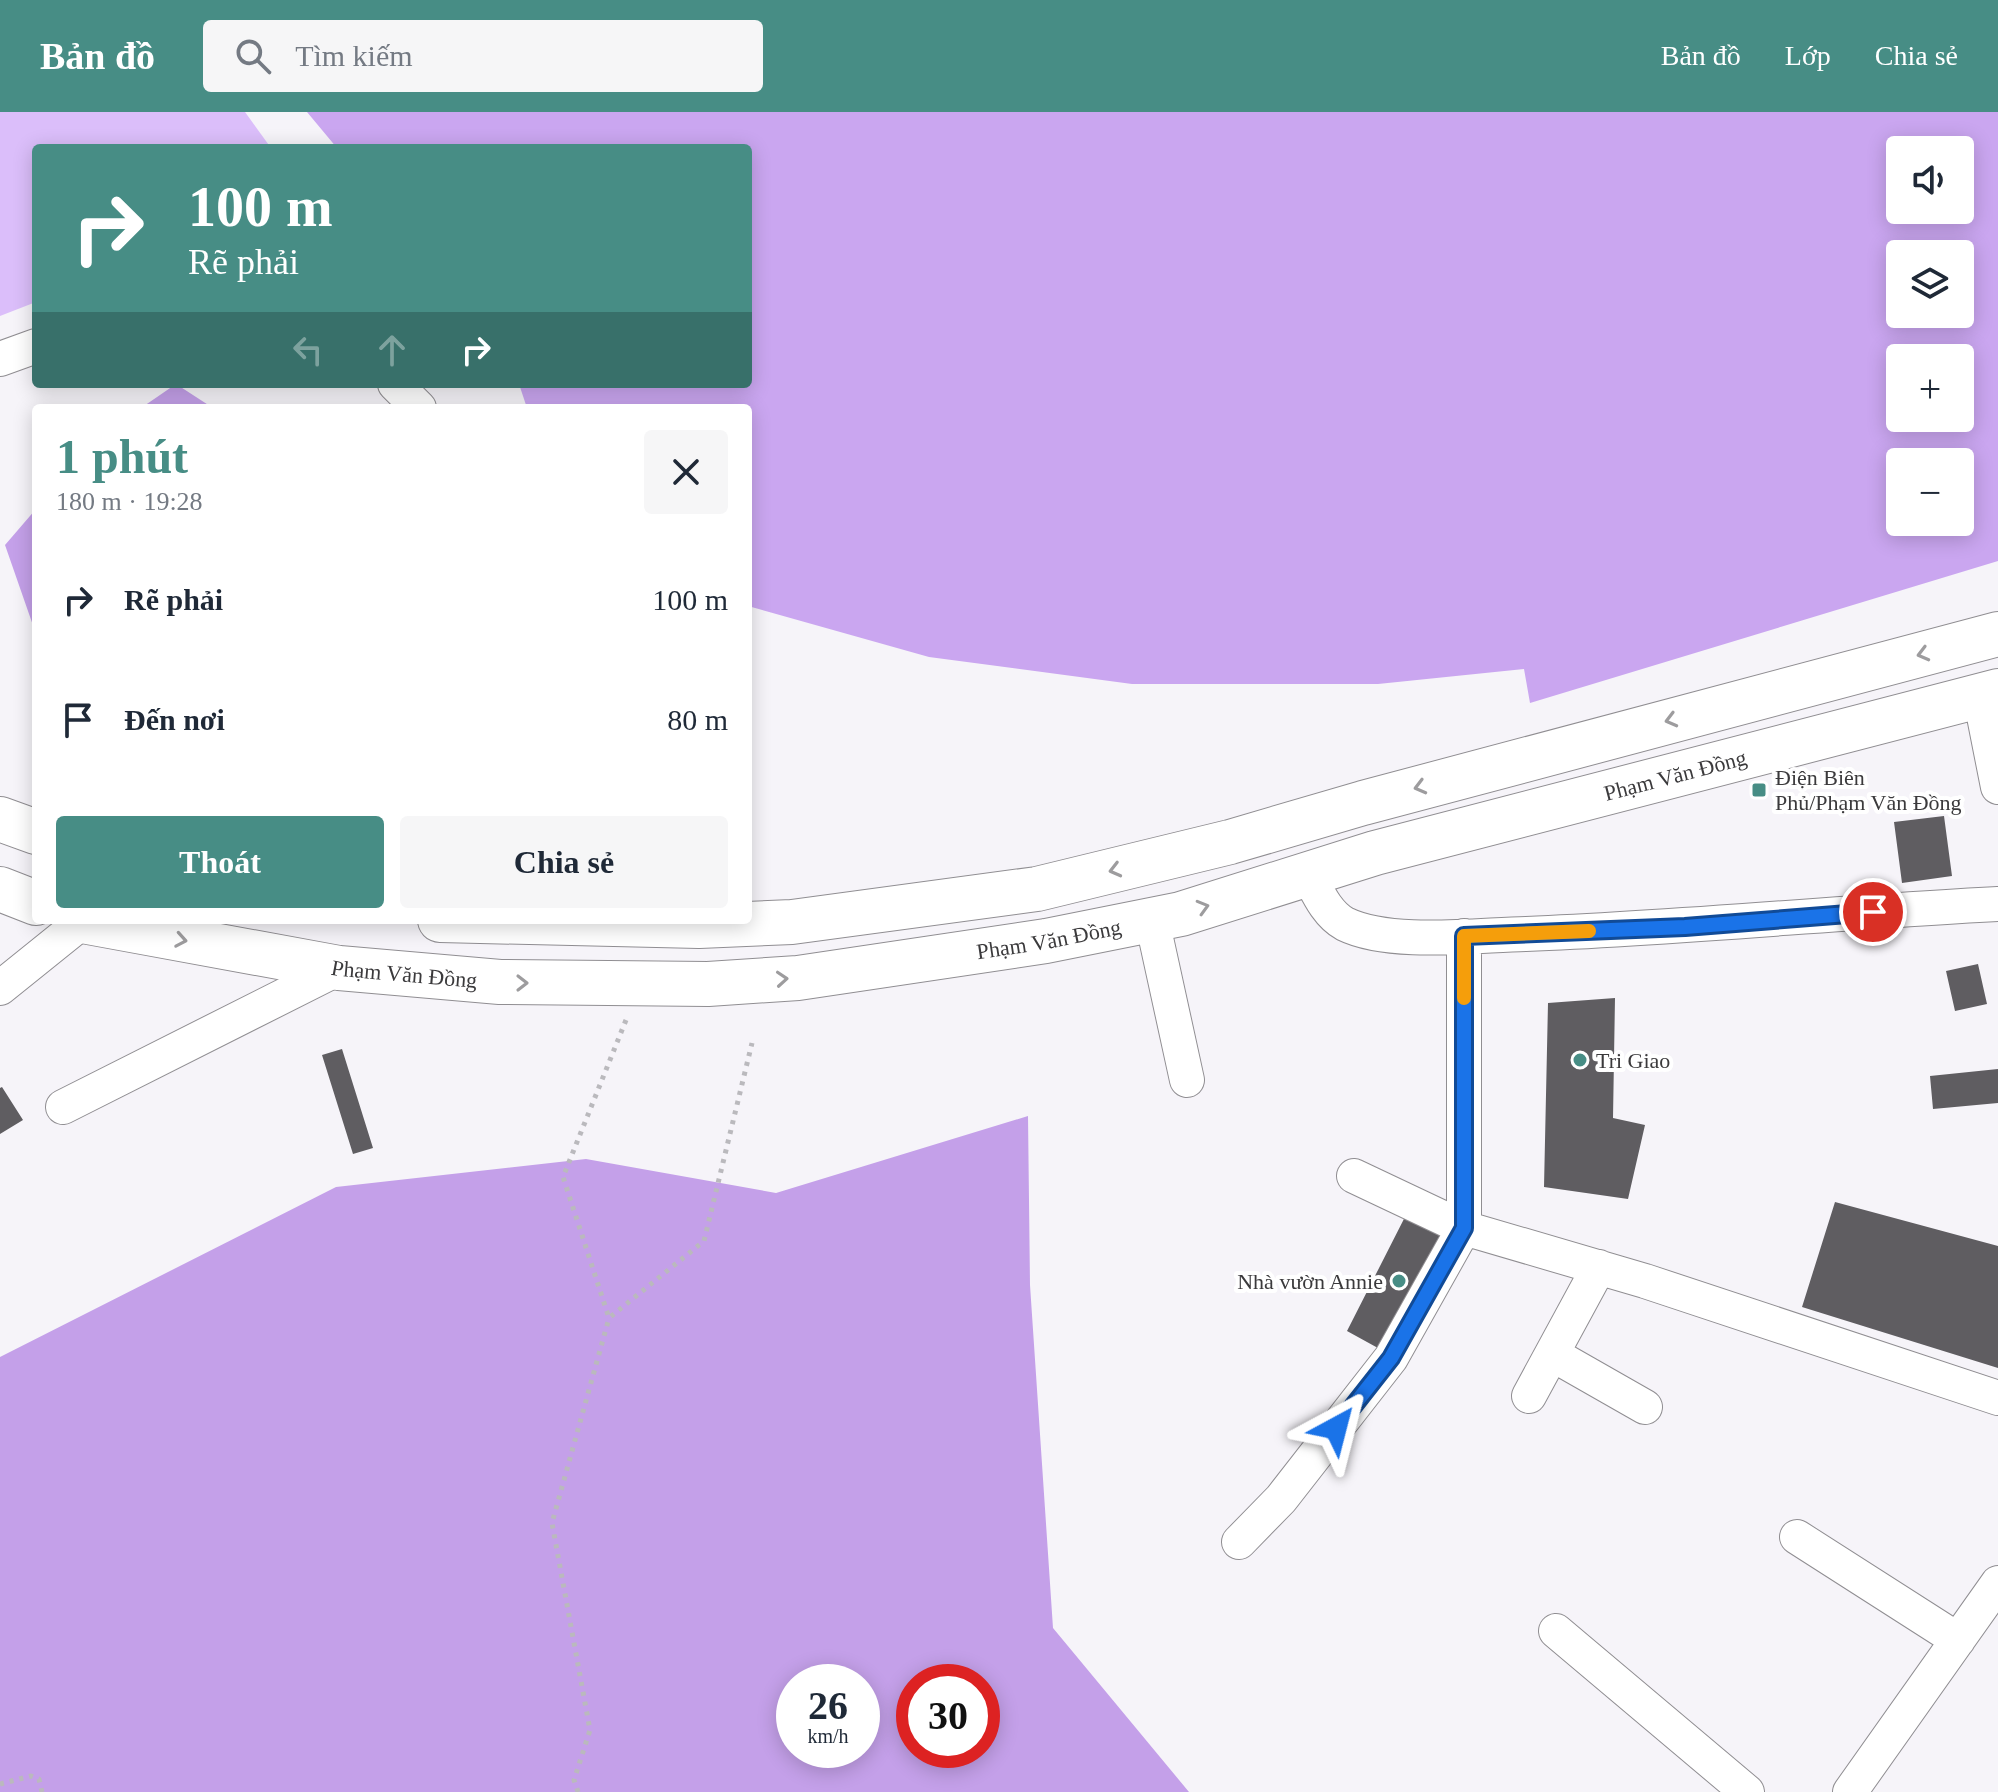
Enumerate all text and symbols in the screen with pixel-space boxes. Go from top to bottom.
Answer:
search box [203,20,763,92]
icon: search [231,34,275,78]
text: Bản đồ [40,35,155,77]
text: Tìm kiếm [295,39,413,72]
text: Bản đồ [1661,40,1741,71]
text: Lớp [1785,40,1831,71]
text: Chia sẻ [1875,40,1958,71]
map controls [1886,136,1974,536]
button: sound [1886,136,1974,224]
icon: right [56,176,160,280]
text: 100 m [188,176,333,238]
button: layers [1886,240,1974,328]
text: Rẽ phải [188,242,299,282]
icon: left [286,328,330,372]
icon: ahead [370,328,414,372]
icon: right [454,328,498,372]
button: + [1886,344,1974,432]
text: 1 phút [56,430,188,483]
button: close [644,430,728,514]
button: − [1886,448,1974,536]
text: 180 m · 19:28 [56,487,203,516]
icon: right [56,578,100,622]
text: Rẽ phải [124,583,223,616]
text: 100 m [652,583,728,616]
one-way arrow [1916,645,1930,661]
icon: arrive [56,698,100,742]
text: Đến nơi [124,703,225,736]
text: 80 m [667,703,728,736]
one-way arrow [1665,711,1679,727]
street label: Phạm Văn Đồng [1601,744,1749,805]
place label: Điện Biên Phủ/Phạm Văn Đồng [1775,765,1962,815]
one-way arrow [1414,778,1428,795]
marker: Điện Biên Phủ/Phạm Văn Đồng [1750,781,1768,799]
button: Thoát [56,816,384,908]
button: Chia sẻ [400,816,728,908]
one-way arrow [1109,861,1123,878]
pin [1839,878,1907,946]
icon: arrive [1851,890,1895,934]
one-way arrow [1196,900,1210,916]
street label: Phạm Văn Đồng [975,914,1123,964]
one-way arrow [174,930,188,947]
street label: Phạm Văn Đồng [329,954,478,992]
one-way arrow [776,971,789,988]
one-way arrow [516,974,529,992]
place label: Tri Giao [1596,1048,1670,1073]
marker: Tri Giao [1571,1051,1589,1069]
place label: Nhà vườn Annie [1237,1269,1383,1294]
marker: Nhà vườn Annie [1390,1272,1408,1290]
position arrow [1294,1386,1378,1470]
speed limit sign: 30 [896,1664,1000,1768]
text: 26 [808,1683,848,1728]
text: km/h [807,1725,849,1747]

